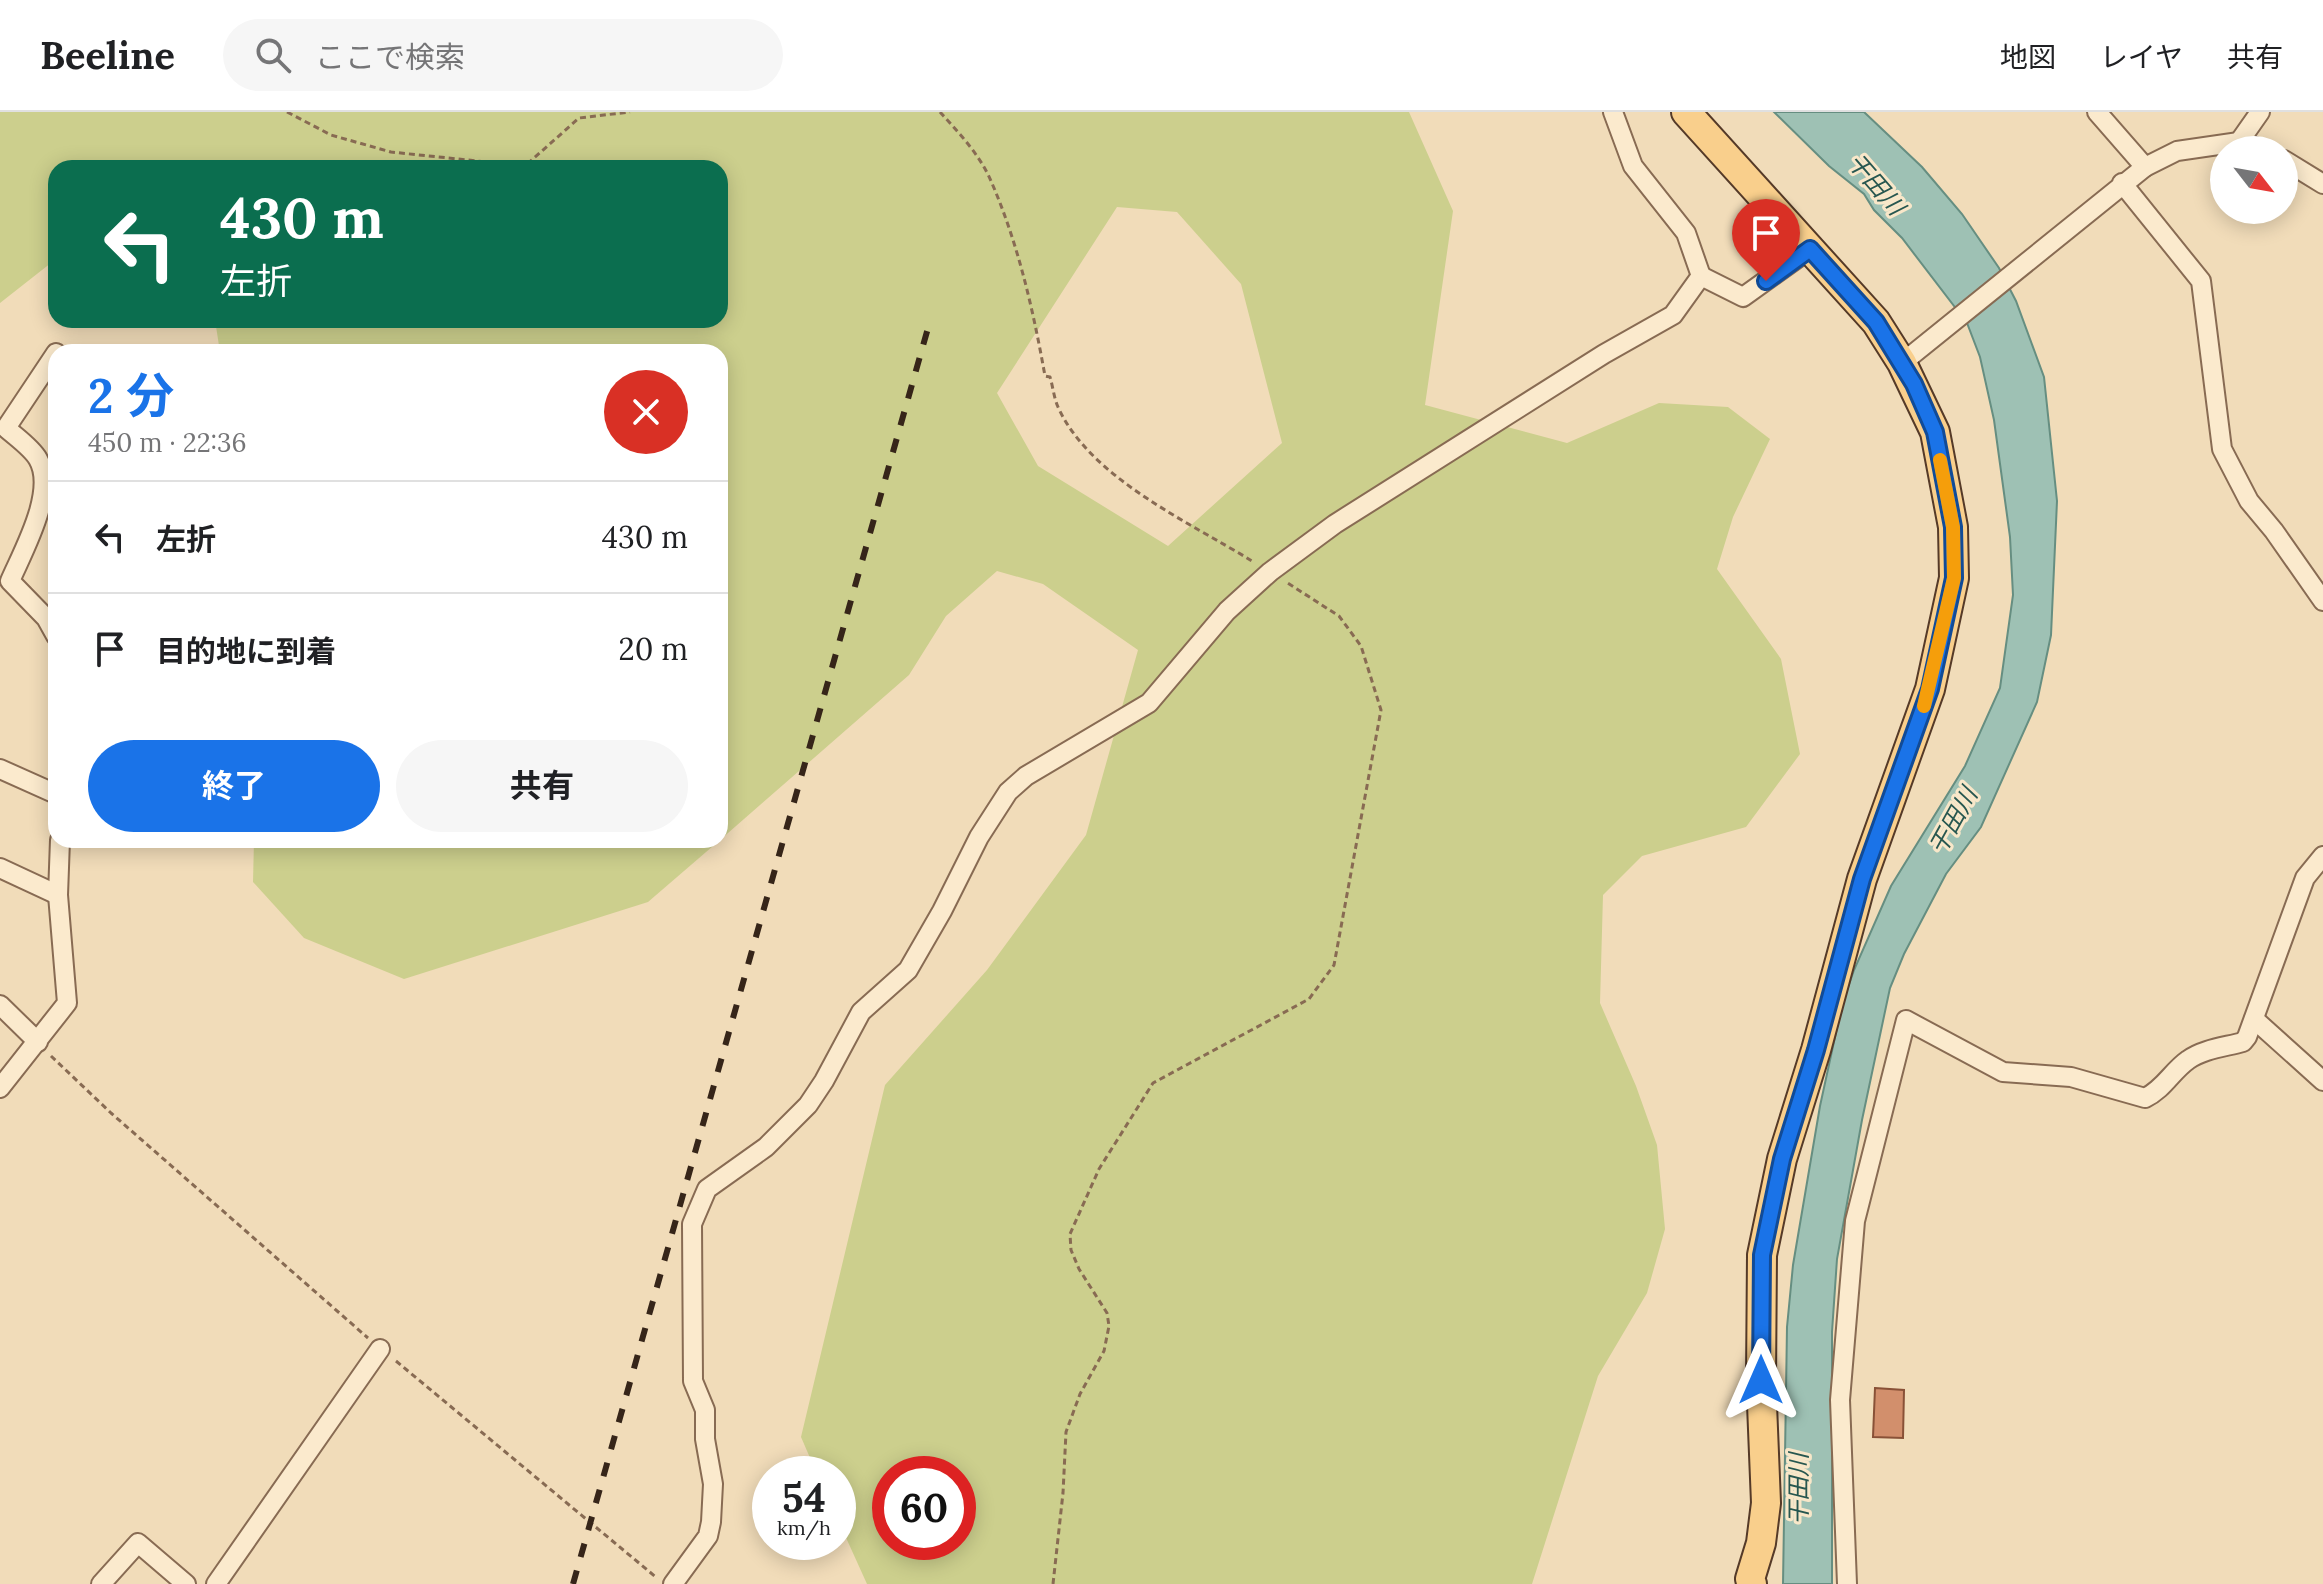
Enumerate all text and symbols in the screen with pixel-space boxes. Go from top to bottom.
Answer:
search box [223,19,783,91]
text: Beeline [40,31,175,79]
icon: search [251,33,295,77]
text: ここで検索 [315,38,465,76]
text: 地図 [2000,39,2056,75]
text: レイヤ [2100,39,2183,75]
text: 共有 [2227,39,2283,75]
north arrow [2210,136,2298,224]
map controls [2210,136,2298,224]
water label: 干田川 [1841,147,1913,224]
text: 430 m [220,182,384,253]
icon: left [88,192,192,296]
pin [1732,199,1800,281]
icon: arrive [1744,211,1788,255]
text: 左折 [220,258,292,304]
text: 2 分 [88,365,174,426]
button: close [604,370,688,454]
text: 450 m · 22:36 [88,426,247,459]
icon: left [88,515,132,559]
text: 430 m [602,518,688,556]
text: 左折 [156,520,216,558]
icon: arrive [88,627,132,671]
text: 20 m [619,630,688,668]
text: 目的地に到着 [156,632,336,670]
button: 終了 [88,740,380,832]
button: 共有 [396,740,688,832]
water label: 干田川 [1922,779,1985,860]
position arrow [1719,1338,1803,1422]
water label: 干田川 [1783,1450,1814,1525]
speed limit sign: 60 [872,1456,976,1560]
text: 54 [782,1472,826,1523]
text: km/h [777,1515,831,1540]

